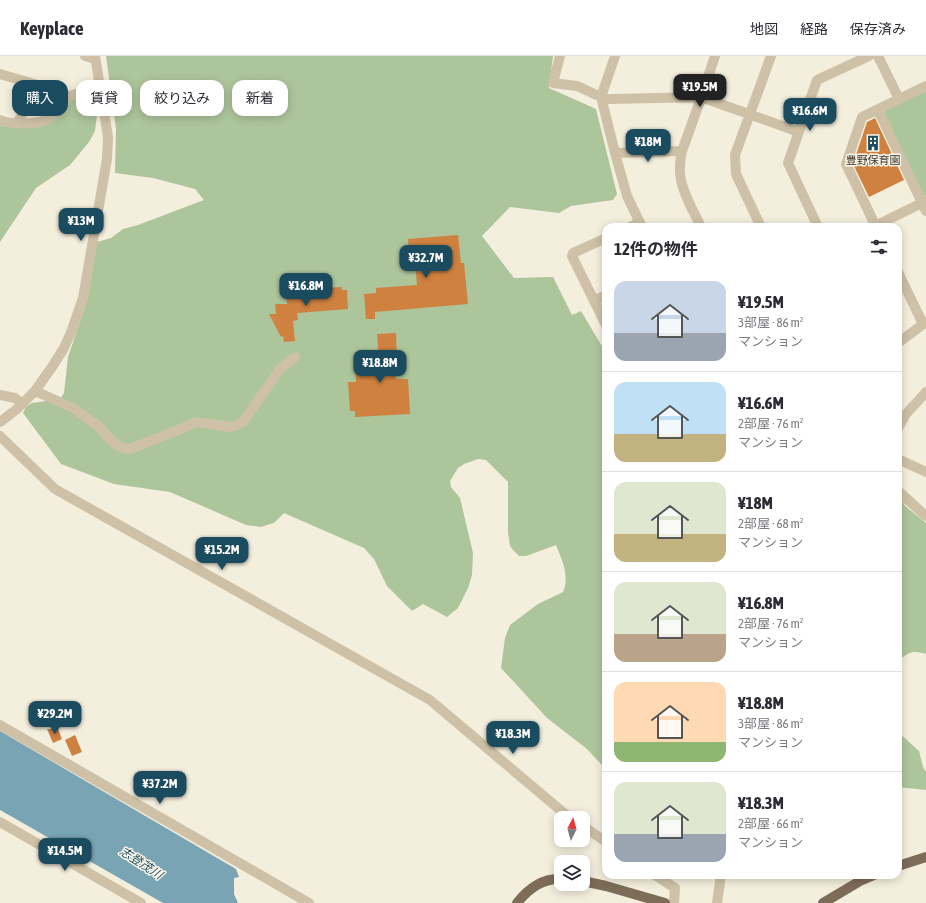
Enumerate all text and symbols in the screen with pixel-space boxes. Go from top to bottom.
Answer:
text: Keyplace [20,17,84,39]
text: 地図 [750,21,778,37]
text: 経路 [800,21,828,37]
text: 保存済み [850,21,906,37]
pin: ¥19.5M [667,74,733,108]
text: ¥19.5M [682,79,718,94]
chip: 購入 [12,80,68,116]
chip: 賃貸 [76,80,132,116]
chip: 絞り込み [140,80,224,116]
chip: 新着 [232,80,288,116]
pin: ¥16.6M [777,98,843,132]
text: ¥16.6M [792,103,828,118]
pin: ¥18M [624,129,672,163]
text: ¥18M [635,134,661,149]
building icon: 豊野保育園 [864,134,882,152]
place label: 豊野保育園 [846,154,901,166]
pin: ¥13M [57,208,105,242]
text: ¥13M [68,213,94,228]
icon: filters [868,236,890,258]
text: 12件の物件 [614,239,698,259]
pin: ¥32.7M [393,245,459,279]
text: ¥32.7M [408,250,444,265]
pin: ¥16.8M [273,273,339,307]
text: ¥16.8M [288,278,324,293]
text: ¥19.5M [738,292,784,312]
icon: home [646,297,694,345]
text: 3部屋 · 86 m² [738,315,803,330]
text: マンション [738,334,803,349]
pin: ¥18.8M [347,350,413,384]
text: ¥18.8M [362,355,398,370]
text: ¥16.6M [738,393,784,413]
icon: home [646,398,694,446]
text: 2部屋 · 76 m² [738,416,803,431]
text: マンション [738,435,803,450]
text: ¥18M [738,493,773,513]
icon: home [646,498,694,546]
text: 2部屋 · 68 m² [738,516,803,531]
text: マンション [738,535,803,550]
pin: ¥15.2M [189,537,255,571]
text: ¥15.2M [204,542,240,557]
text: ¥16.8M [738,593,784,613]
icon: home [646,598,694,646]
text: 2部屋 · 76 m² [738,616,803,631]
text: マンション [738,635,803,650]
text: ¥18.8M [738,693,784,713]
icon: home [646,698,694,746]
pin: ¥29.2M [22,701,88,735]
text: ¥29.2M [37,706,73,721]
text: 3部屋 · 86 m² [738,716,803,731]
pin: ¥18.3M [480,721,546,755]
text: ¥18.3M [495,726,531,741]
text: マンション [738,735,803,750]
pin: ¥37.2M [127,771,193,805]
text: ¥37.2M [142,776,178,791]
text: ¥18.3M [738,793,784,813]
icon: home [646,798,694,846]
north arrow [554,811,590,847]
map controls [554,811,590,891]
text: 2部屋 · 66 m² [738,816,803,831]
text: マンション [738,835,803,850]
pin: ¥14.5M [32,838,98,872]
text: ¥14.5M [47,843,83,858]
water label: 志登茂川 [117,844,167,883]
button: layers [554,855,590,891]

